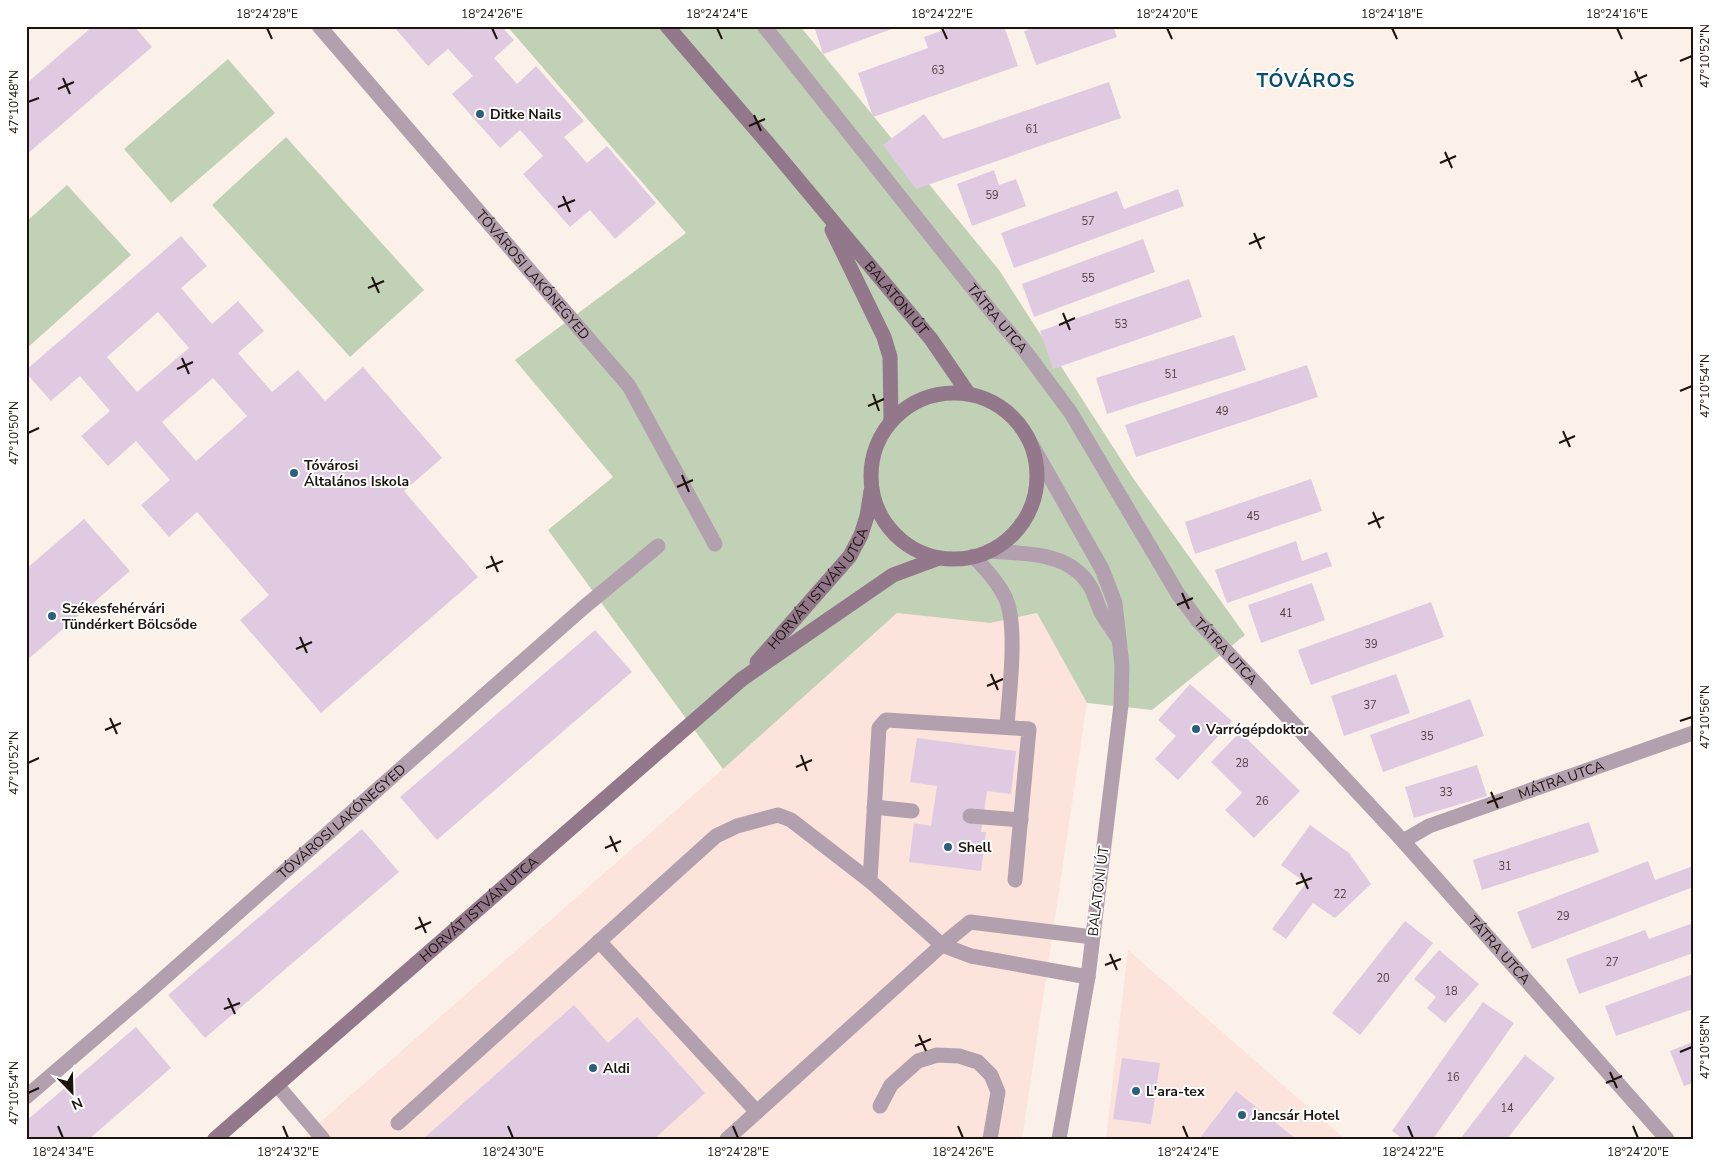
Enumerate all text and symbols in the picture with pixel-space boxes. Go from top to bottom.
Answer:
text: 18°24'28"E [236,6,298,22]
text: 18°24'26"E [461,6,523,22]
text: 18°24'24"E [686,6,748,22]
text: 18°24'22"E [911,6,973,22]
text: 18°24'20"E [1136,6,1198,22]
text: 18°24'18"E [1361,6,1423,22]
text: 18°24'16"E [1586,6,1648,22]
text: 47°10'52"N [1697,24,1713,88]
house number: 63 [931,63,945,78]
district label: TÓVÁROS [1257,68,1355,94]
text: 47°10'48"N [6,70,22,134]
place label: Ditke Nails [490,105,561,124]
marker: Ditke Nails [474,108,486,120]
house number: 61 [1025,122,1039,137]
house number: 59 [985,188,999,203]
street label: TÓVÁROSI LAKÓNEGYED [471,206,594,344]
house number: 57 [1081,214,1095,229]
street label: BALATONI ÚT [860,257,933,340]
house number: 55 [1081,271,1095,286]
street label: TÁTRA UTCA [962,280,1032,357]
house number: 53 [1114,317,1128,332]
text: 47°10'54"N [1697,354,1713,418]
house number: 51 [1164,367,1178,382]
text: 47°10'50"N [6,401,22,465]
house number: 49 [1215,404,1229,419]
place label: Tóvárosi Általános Iskola [304,456,409,491]
marker: Tóvárosi Általános Iskola [288,467,300,479]
house number: 45 [1246,509,1260,524]
street label: HORVÁT ISTVÁN UTCA [763,525,873,653]
place label: Székesfehérvári Tündérkert Bölcsőde [62,599,197,634]
house number: 41 [1279,606,1293,621]
marker: Székesfehérvári Tündérkert Bölcsőde [46,610,58,622]
street label: TÁTRA UTCA [1190,614,1262,689]
house number: 39 [1364,637,1378,652]
text: 47°10'56"N [1697,685,1713,749]
house number: 37 [1363,698,1377,713]
place label: Varrógépdoktor [1205,720,1309,739]
marker: Varrógépdoktor [1190,723,1202,735]
house number: 35 [1420,729,1434,744]
text: 47°10'52"N [6,731,22,795]
house number: 28 [1235,756,1249,771]
street label: MÁTRA UTCA [1516,756,1607,804]
street label: TÓVÁROSI LAKÓNEGYED [274,760,410,884]
house number: 33 [1439,785,1453,800]
house number: 26 [1255,794,1269,809]
place label: Shell [958,838,992,857]
marker: Shell [942,841,954,853]
street label: BALATONI ÚT [1084,844,1114,937]
street label: HORVÁT ISTVÁN UTCA [416,852,542,966]
house number: 31 [1498,859,1512,874]
house number: 22 [1333,887,1347,902]
house number: 29 [1556,909,1570,924]
street label: TÁTRA UTCA [1464,912,1534,988]
house number: 27 [1605,955,1619,970]
house number: 20 [1376,971,1390,986]
house number: 18 [1444,984,1458,999]
text: 47°10'58"N [1697,1015,1713,1079]
place label: Aldi [603,1059,630,1078]
text: 47°10'54"N [6,1061,22,1125]
marker: Aldi [587,1062,599,1074]
north arrow [48,1068,98,1118]
house number: 16 [1446,1070,1460,1085]
place label: L'ara-tex [1146,1082,1205,1101]
marker: L'ara-tex [1130,1085,1142,1097]
text: N [68,1093,85,1114]
house number: 14 [1500,1101,1514,1116]
place label: Jancsár Hotel [1251,1106,1340,1125]
marker: Jancsár Hotel [1236,1109,1248,1121]
text: 18°24'34"E [32,1144,94,1160]
text: 18°24'32"E [257,1144,319,1160]
text: 18°24'30"E [482,1144,544,1160]
text: 18°24'28"E [707,1144,769,1160]
text: 18°24'26"E [932,1144,994,1160]
text: 18°24'24"E [1157,1144,1219,1160]
text: 18°24'22"E [1382,1144,1444,1160]
text: 18°24'20"E [1607,1144,1669,1160]

